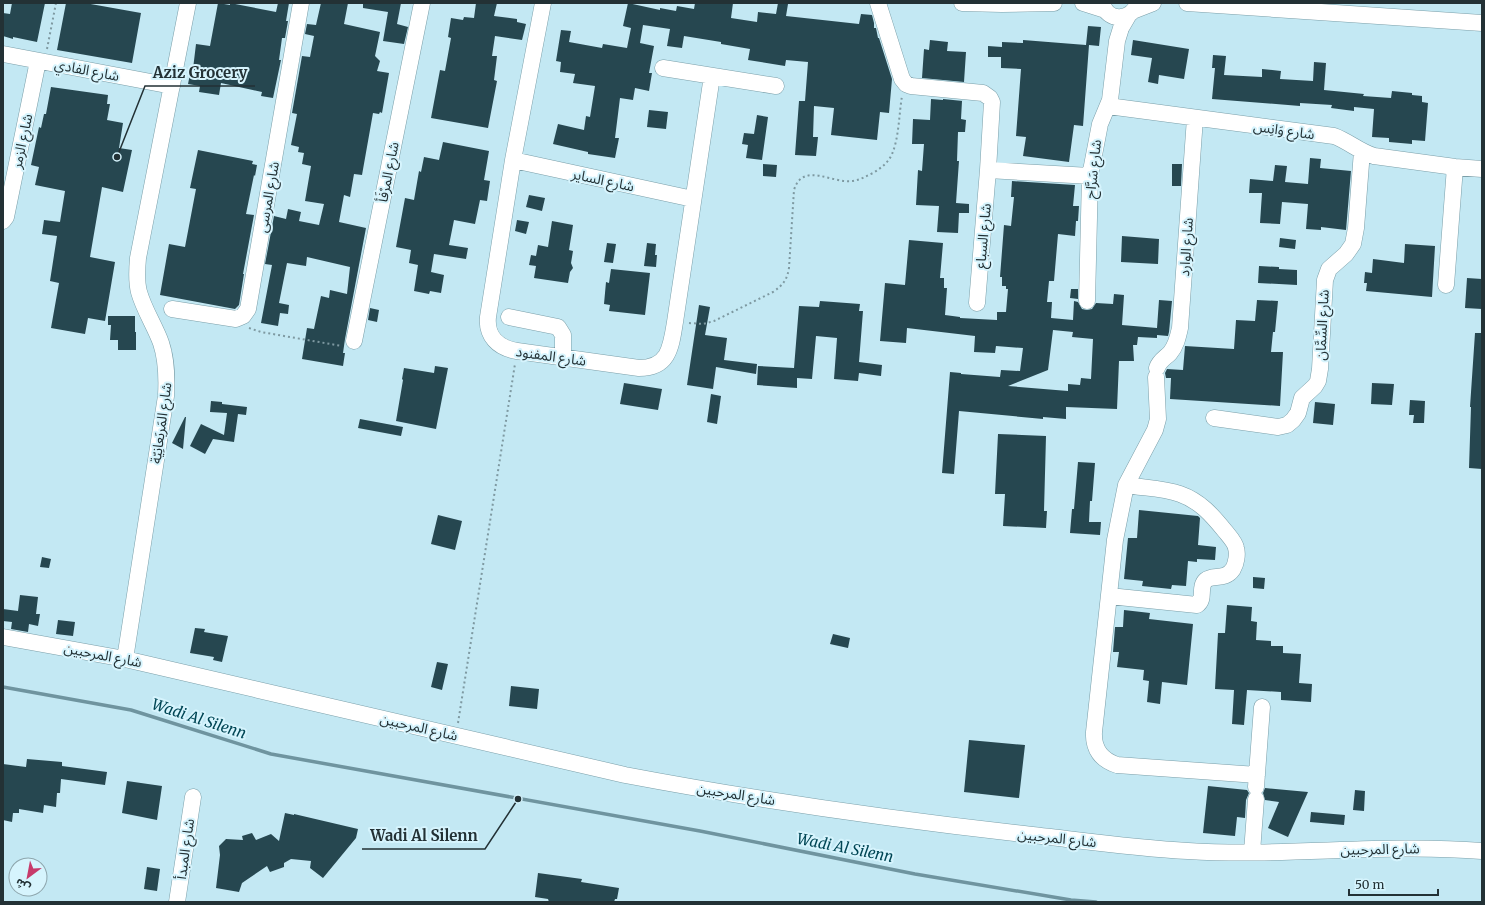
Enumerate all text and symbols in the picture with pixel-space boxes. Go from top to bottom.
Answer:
street label: شارع الفادي [53,55,121,87]
callout: Aziz Grocery [145,59,255,86]
text: Aziz Grocery [152,63,247,82]
street label: شارع الزمر [7,112,39,171]
street label: شارع وَانِس [1252,117,1316,145]
street label: شارع سَرَّاح [1081,139,1107,200]
street label: شارع المرْفَأ [373,140,405,204]
street label: شارع المرسى [253,160,285,234]
street label: شارع الساير [569,164,636,197]
street label: شارع السباع [971,203,997,270]
street label: شارع الوارد [1175,217,1199,277]
street label: شارع السِّمَّان [1311,289,1335,361]
street label: شارع المفنود [514,342,587,372]
street label: شارع المَربَعانِيّة [146,381,178,465]
street label: شارع المرحبين [62,639,144,673]
water label: Wadi Al Silenn [150,694,249,743]
street label: شارع المرحبين [378,709,460,747]
street label: شارع المرحبين [695,779,777,811]
street label: شارع المبدأ [172,817,200,881]
callout: Wadi Al Silenn [362,822,485,849]
street label: شارع المرحبين [1016,825,1097,853]
text: Wadi Al Silenn [369,826,478,845]
water label: Wadi Al Silenn [795,829,895,866]
street label: شارع المرحبين [1340,839,1420,861]
north arrow [8,857,48,897]
scale bar [1349,871,1438,897]
text: ش [13,876,33,895]
text: 50 m [1355,877,1384,892]

